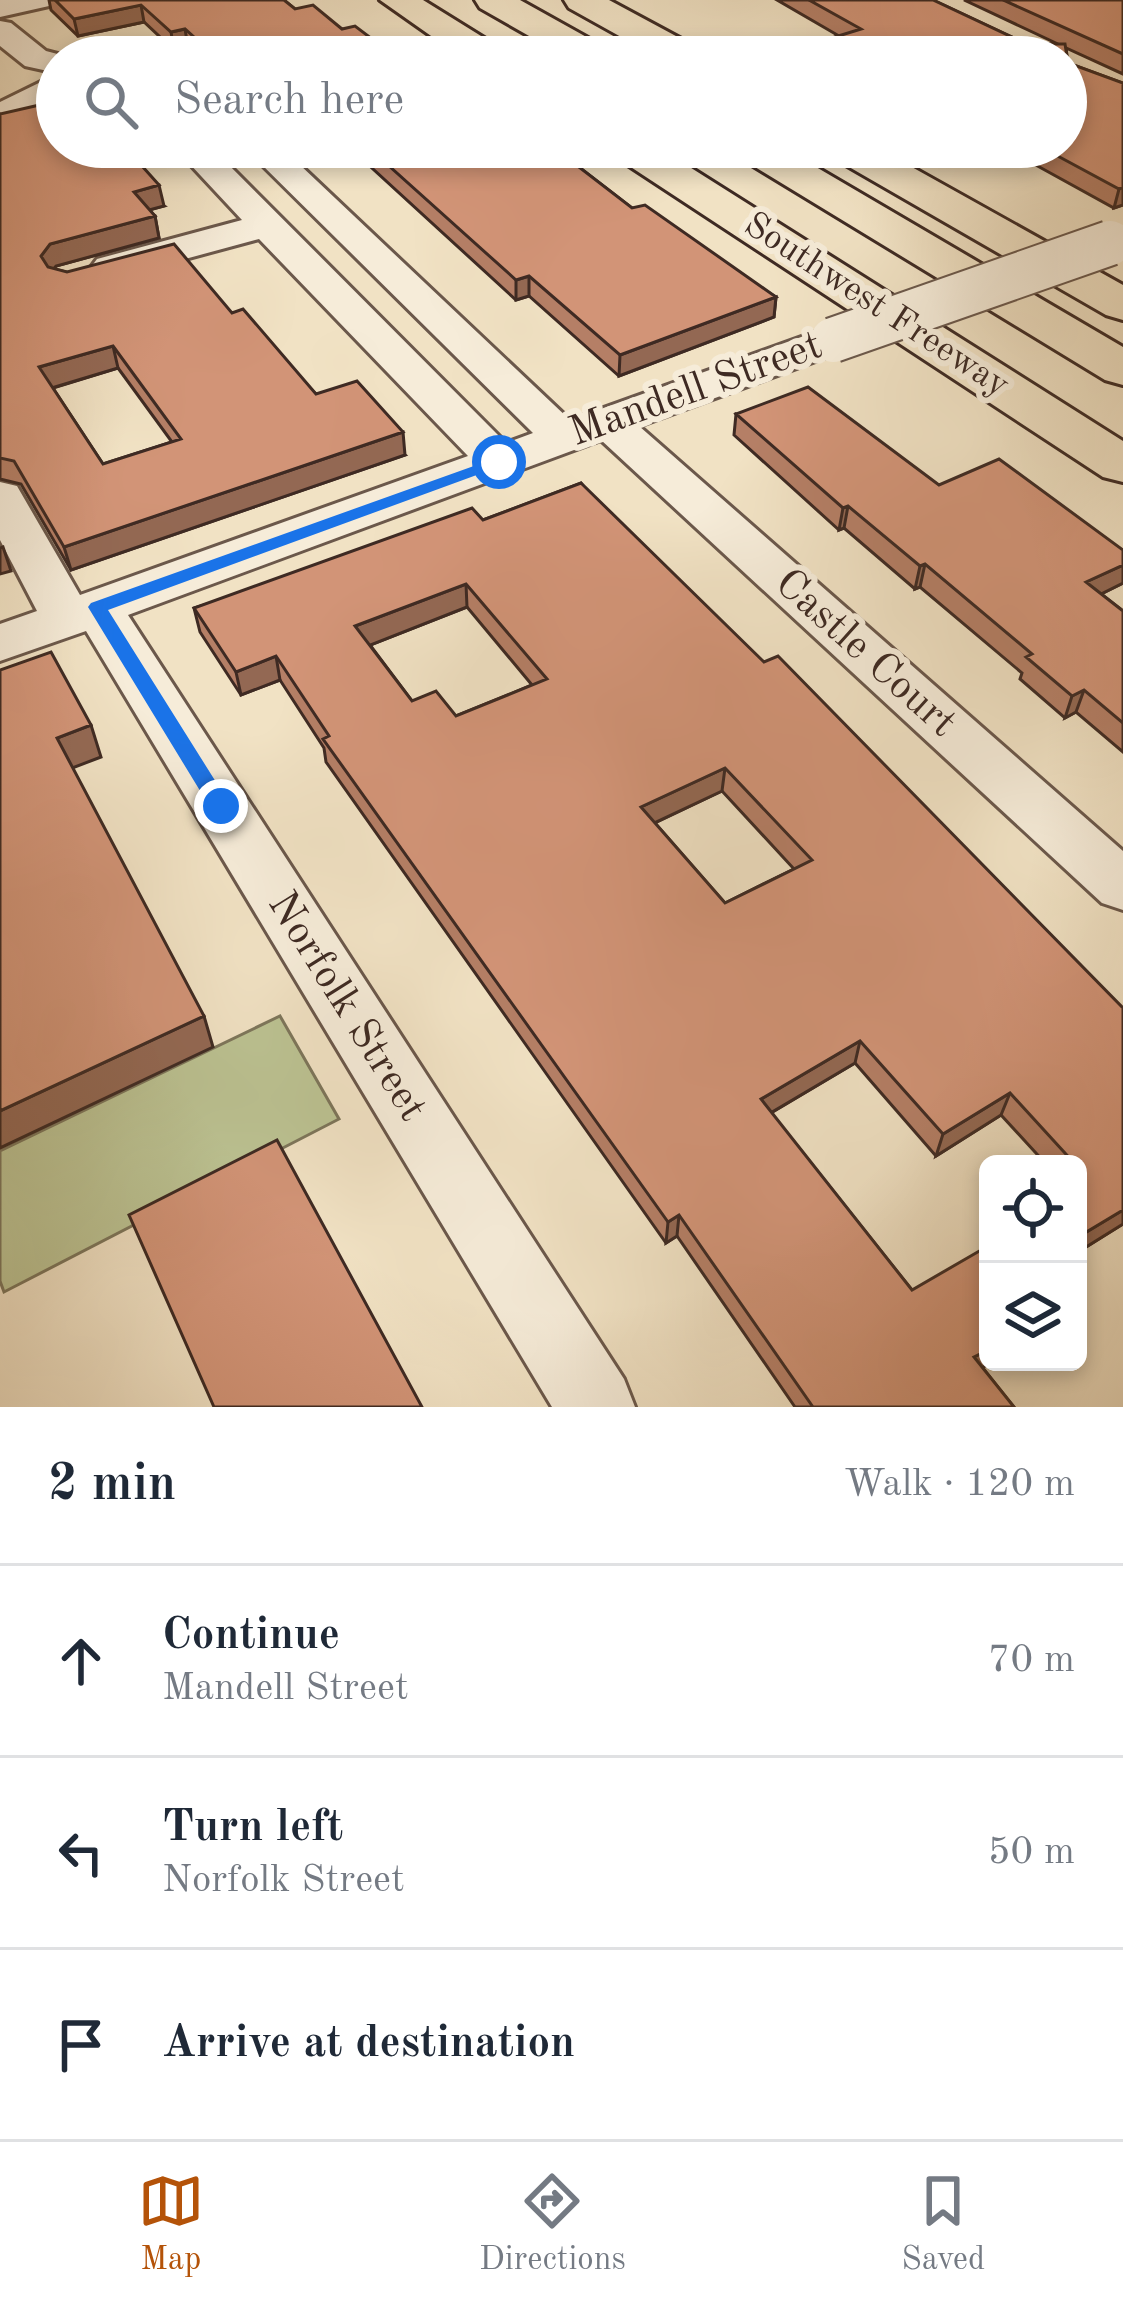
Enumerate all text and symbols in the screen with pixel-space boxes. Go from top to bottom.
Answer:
search box [36,36,1087,168]
icon: search [78,69,144,135]
text: Search here [174,79,404,124]
street label: Southwest Freeway [737,207,1015,405]
street label: Mandell Street [564,325,828,455]
route start [472,435,526,489]
street label: Castle Court [766,562,964,746]
route end [194,779,248,833]
street label: Norfolk Street [259,885,433,1129]
map controls [979,1155,1087,1371]
button: locate [979,1155,1087,1263]
button: layers [979,1263,1087,1371]
text: 2 min [48,1460,176,1511]
text: Walk · 120 m [844,1465,1075,1504]
text: Continue [162,1614,340,1659]
icon: ahead [48,1628,114,1694]
text: 70 m [988,1641,1075,1680]
text: Mandell Street [162,1669,409,1708]
text: Turn left [162,1806,343,1851]
icon: left [48,1820,114,1886]
text: 50 m [988,1833,1075,1872]
text: Norfolk Street [162,1861,405,1900]
icon: arrive [48,2012,114,2078]
text: Arrive at destination [162,2022,575,2067]
tab: Map [138,2168,204,2281]
tab: Directions [479,2168,626,2281]
tab: Saved [901,2168,985,2281]

